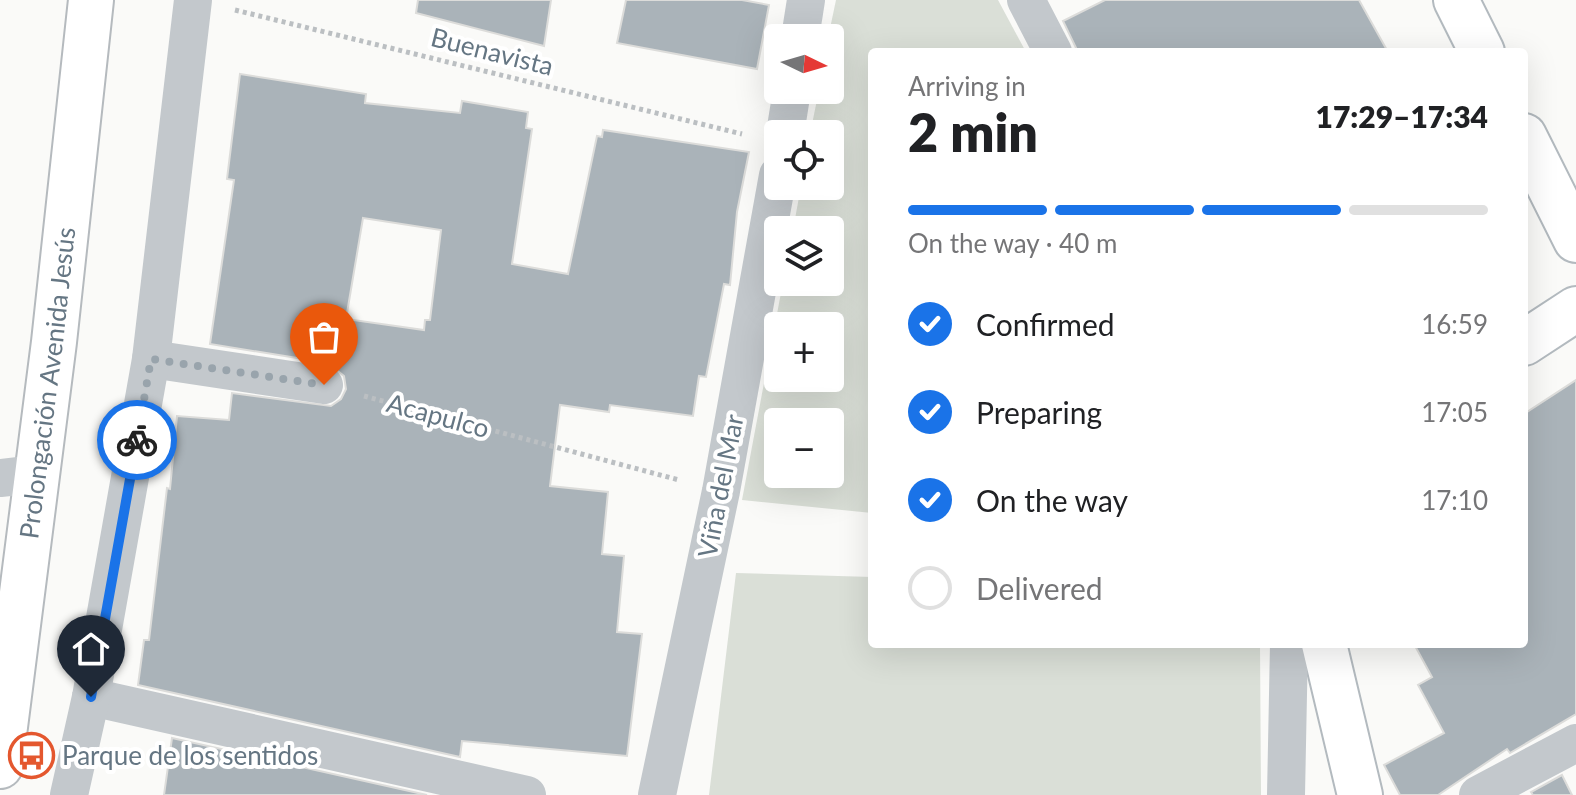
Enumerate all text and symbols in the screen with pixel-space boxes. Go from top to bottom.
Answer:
street label: Buenavista [428,20,557,82]
north arrow [764,24,844,104]
map controls [764,24,844,488]
text: Arriving in [908,70,1026,102]
text: 17:29–17:34 [1315,98,1488,134]
text: 2 min [908,101,1038,163]
button: locate [764,120,844,200]
button: layers [764,216,844,296]
street label: Prolongación Avenida Jesús [12,226,81,540]
text: On the way · 40 m [908,227,1117,259]
icon: check [908,302,952,346]
pin [290,303,358,385]
text: Confirmed [976,306,1115,342]
text: 16:59 [1421,308,1488,340]
button: + [764,312,844,392]
icon: bag [302,315,346,359]
street label: Acapulco [384,386,493,444]
icon: check [908,390,952,434]
text: Preparing [976,394,1102,430]
text: 17:05 [1421,396,1488,428]
courier [97,400,177,480]
button: − [764,408,844,488]
street label: Viña del Mar [690,411,750,560]
icon: bike [115,418,159,462]
icon: check [908,478,952,522]
text: On the way [976,482,1128,518]
text: 17:10 [1421,484,1488,516]
text: Delivered [976,570,1103,606]
pin [57,615,125,697]
icon: home [69,627,113,671]
bus stop icon: Parque de los sentidos [7,732,55,780]
place label: Parque de los sentidos [62,739,318,771]

